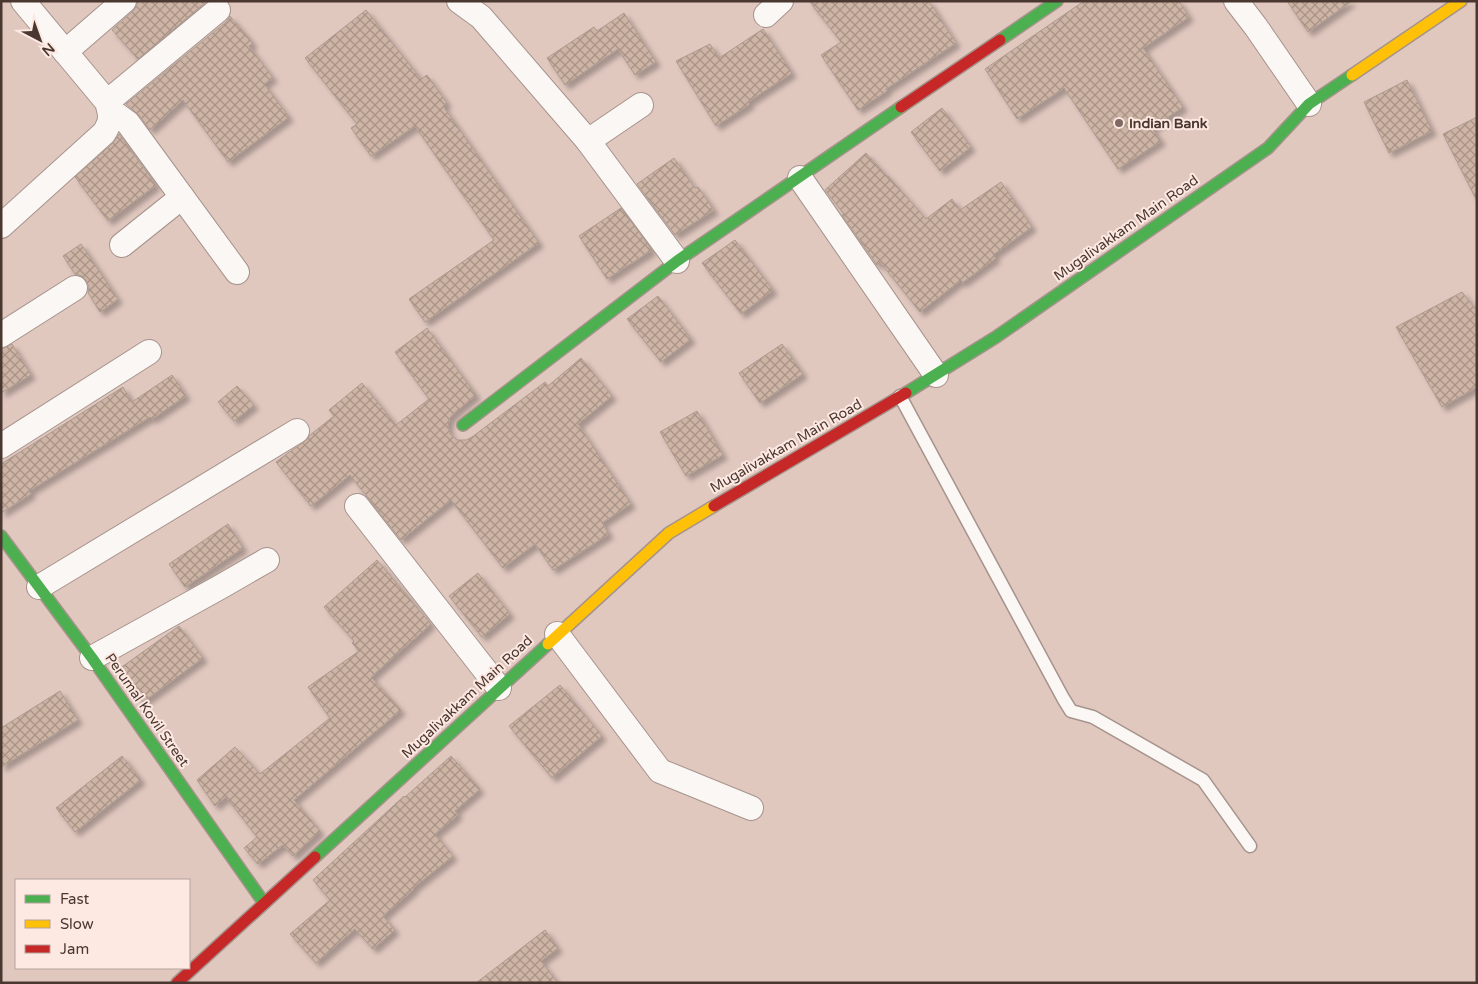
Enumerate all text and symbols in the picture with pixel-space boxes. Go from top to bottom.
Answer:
north arrow [15,15,65,65]
text: N [38,39,58,60]
place label: Indian Bank [1129,115,1208,132]
marker: Indian Bank [1113,117,1125,129]
street label: Mugalivakkam Main Road [1050,172,1202,284]
street label: Mugalivakkam Main Road [707,396,865,496]
street label: Mugalivakkam Main Road [398,632,536,762]
street label: Perumal Kovil Street [101,650,193,771]
legend [15,879,190,969]
text: Fast [60,890,90,908]
text: Slow [60,915,94,933]
text: Jam [60,940,89,958]

